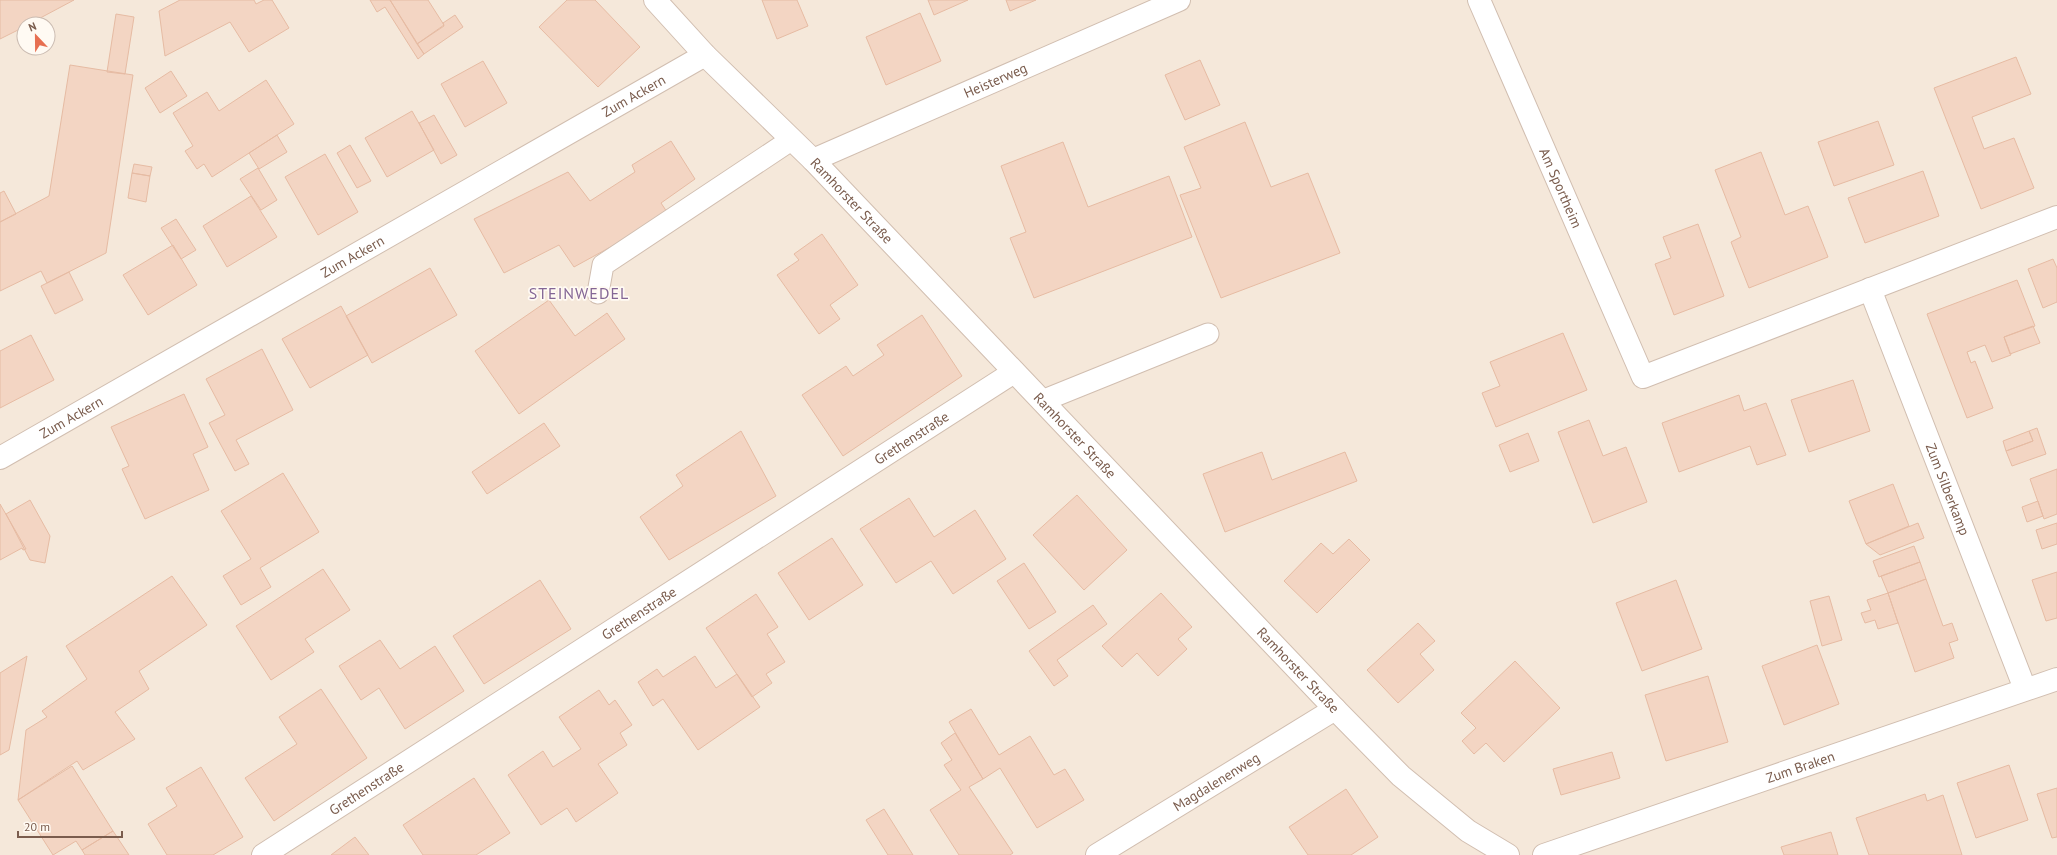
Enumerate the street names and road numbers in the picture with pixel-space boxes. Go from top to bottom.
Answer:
street label: Heisterweg [961,59,1030,102]
street label: Zum Ackern [599,71,669,121]
street label: Am Sportheim [1535,145,1586,231]
street label: Ramhorster Straße [807,154,897,247]
street label: Zum Ackern [318,231,387,282]
street label: Ramhorster Straße [1030,389,1120,482]
street label: Zum Ackern [36,392,106,442]
street label: Grethenstraße [871,407,952,469]
street label: Zum Silberkamp [1922,441,1974,538]
street label: Grethenstraße [598,583,680,644]
street label: Ramhorster Straße [1253,623,1343,717]
street label: Zum Braken [1764,747,1837,787]
street label: Magdalenenweg [1170,748,1263,815]
street label: Grethenstraße [326,758,407,819]

